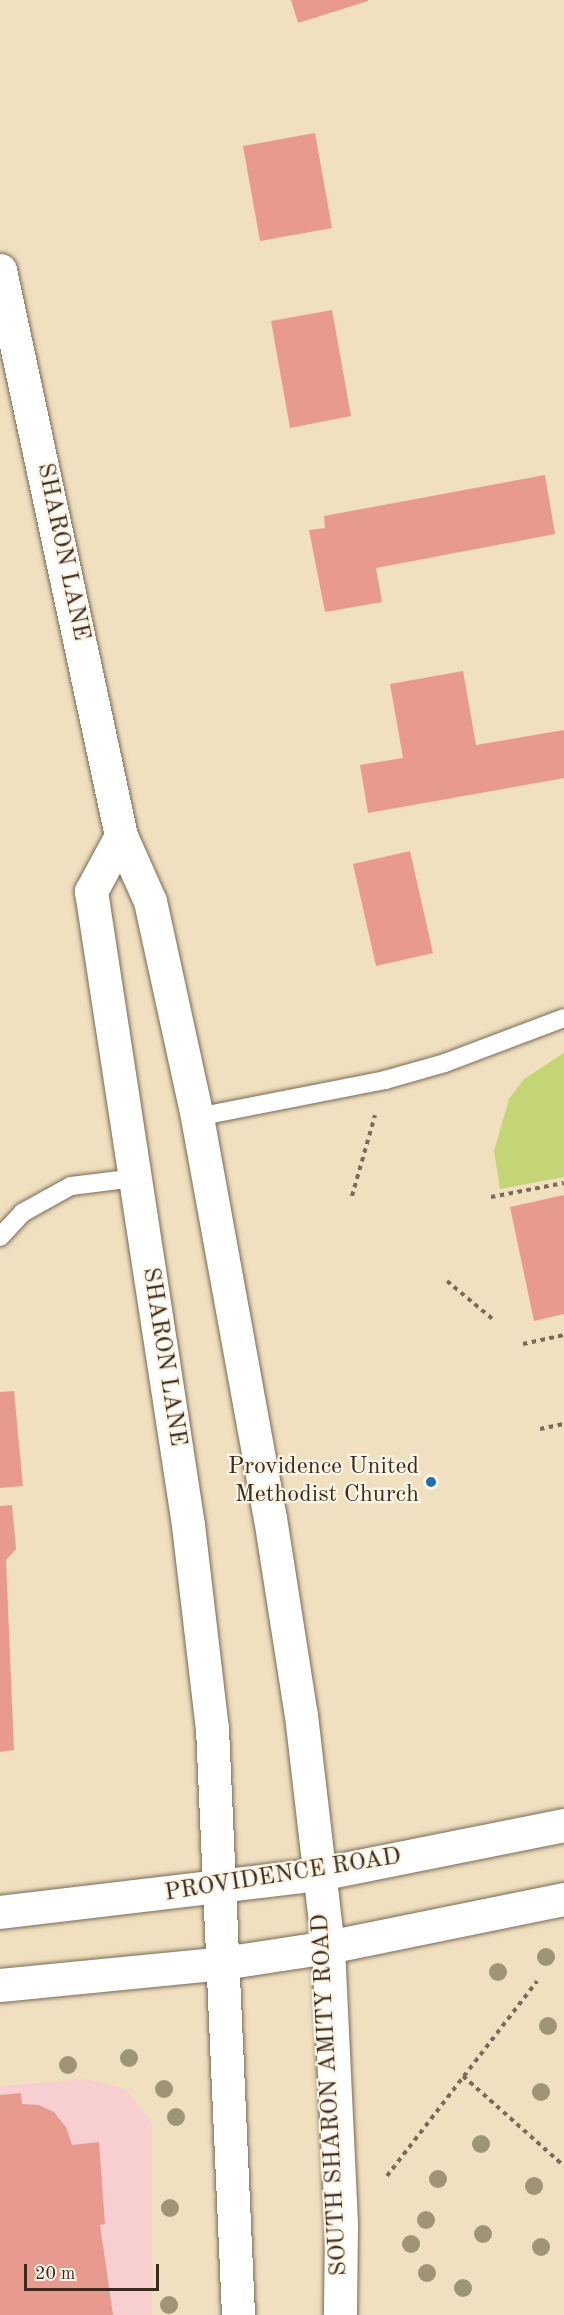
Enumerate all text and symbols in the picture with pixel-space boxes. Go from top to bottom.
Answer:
street label: SHARON LANE [29,461,95,643]
street label: SHARON LANE [135,1265,191,1449]
place label: Providence United Methodist Church [228,1454,419,1510]
marker: Providence United Methodist Church [424,1475,438,1489]
street label: PROVIDENCE ROAD [163,1843,403,1909]
street label: SOUTH SHARON AMITY ROAD [307,1913,355,2277]
scale bar [27,2252,162,2290]
text: 20 m [35,2265,75,2283]

